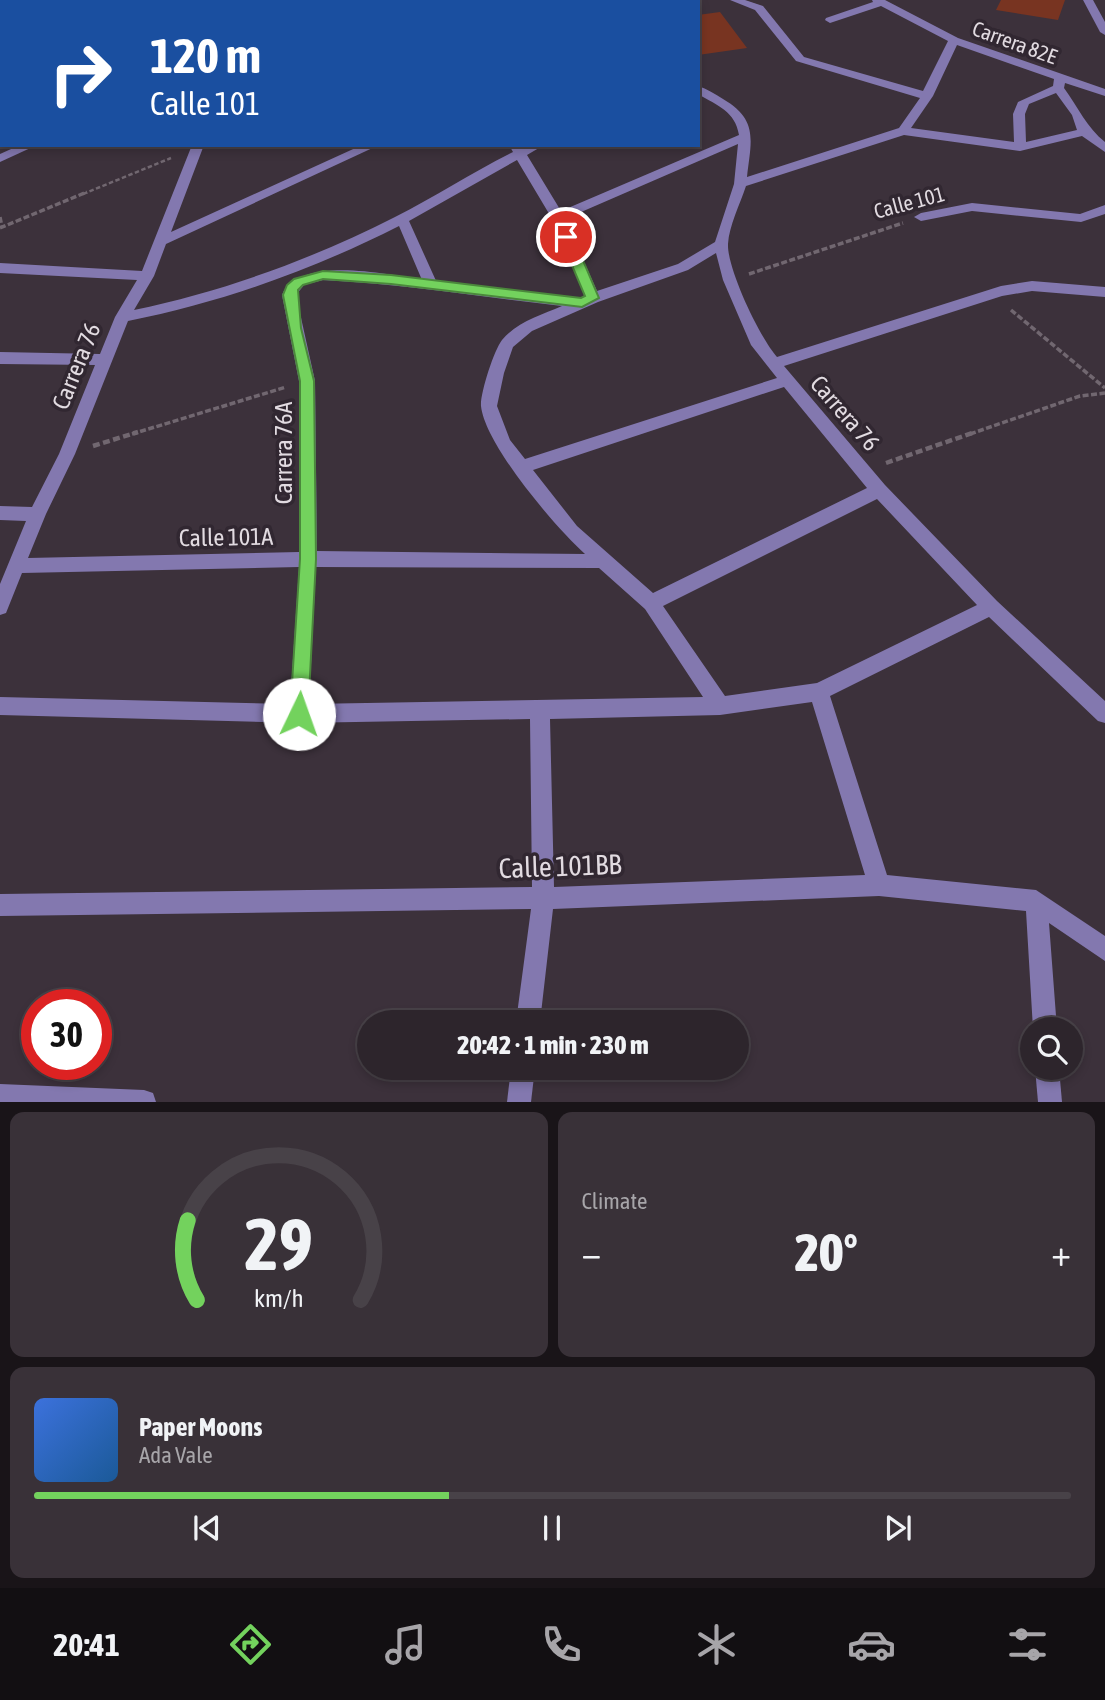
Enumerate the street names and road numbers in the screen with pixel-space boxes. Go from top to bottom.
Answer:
street label: Carrera 82E [969,16,1061,68]
street label: Calle 101 [871,181,947,223]
street label: Carrera 76 [47,319,105,413]
street label: Carrera 76 [805,370,885,456]
street label: Carrera 76A [270,402,297,504]
street label: Calle 101A [179,523,274,551]
street label: Calle 101BB [498,848,622,884]

